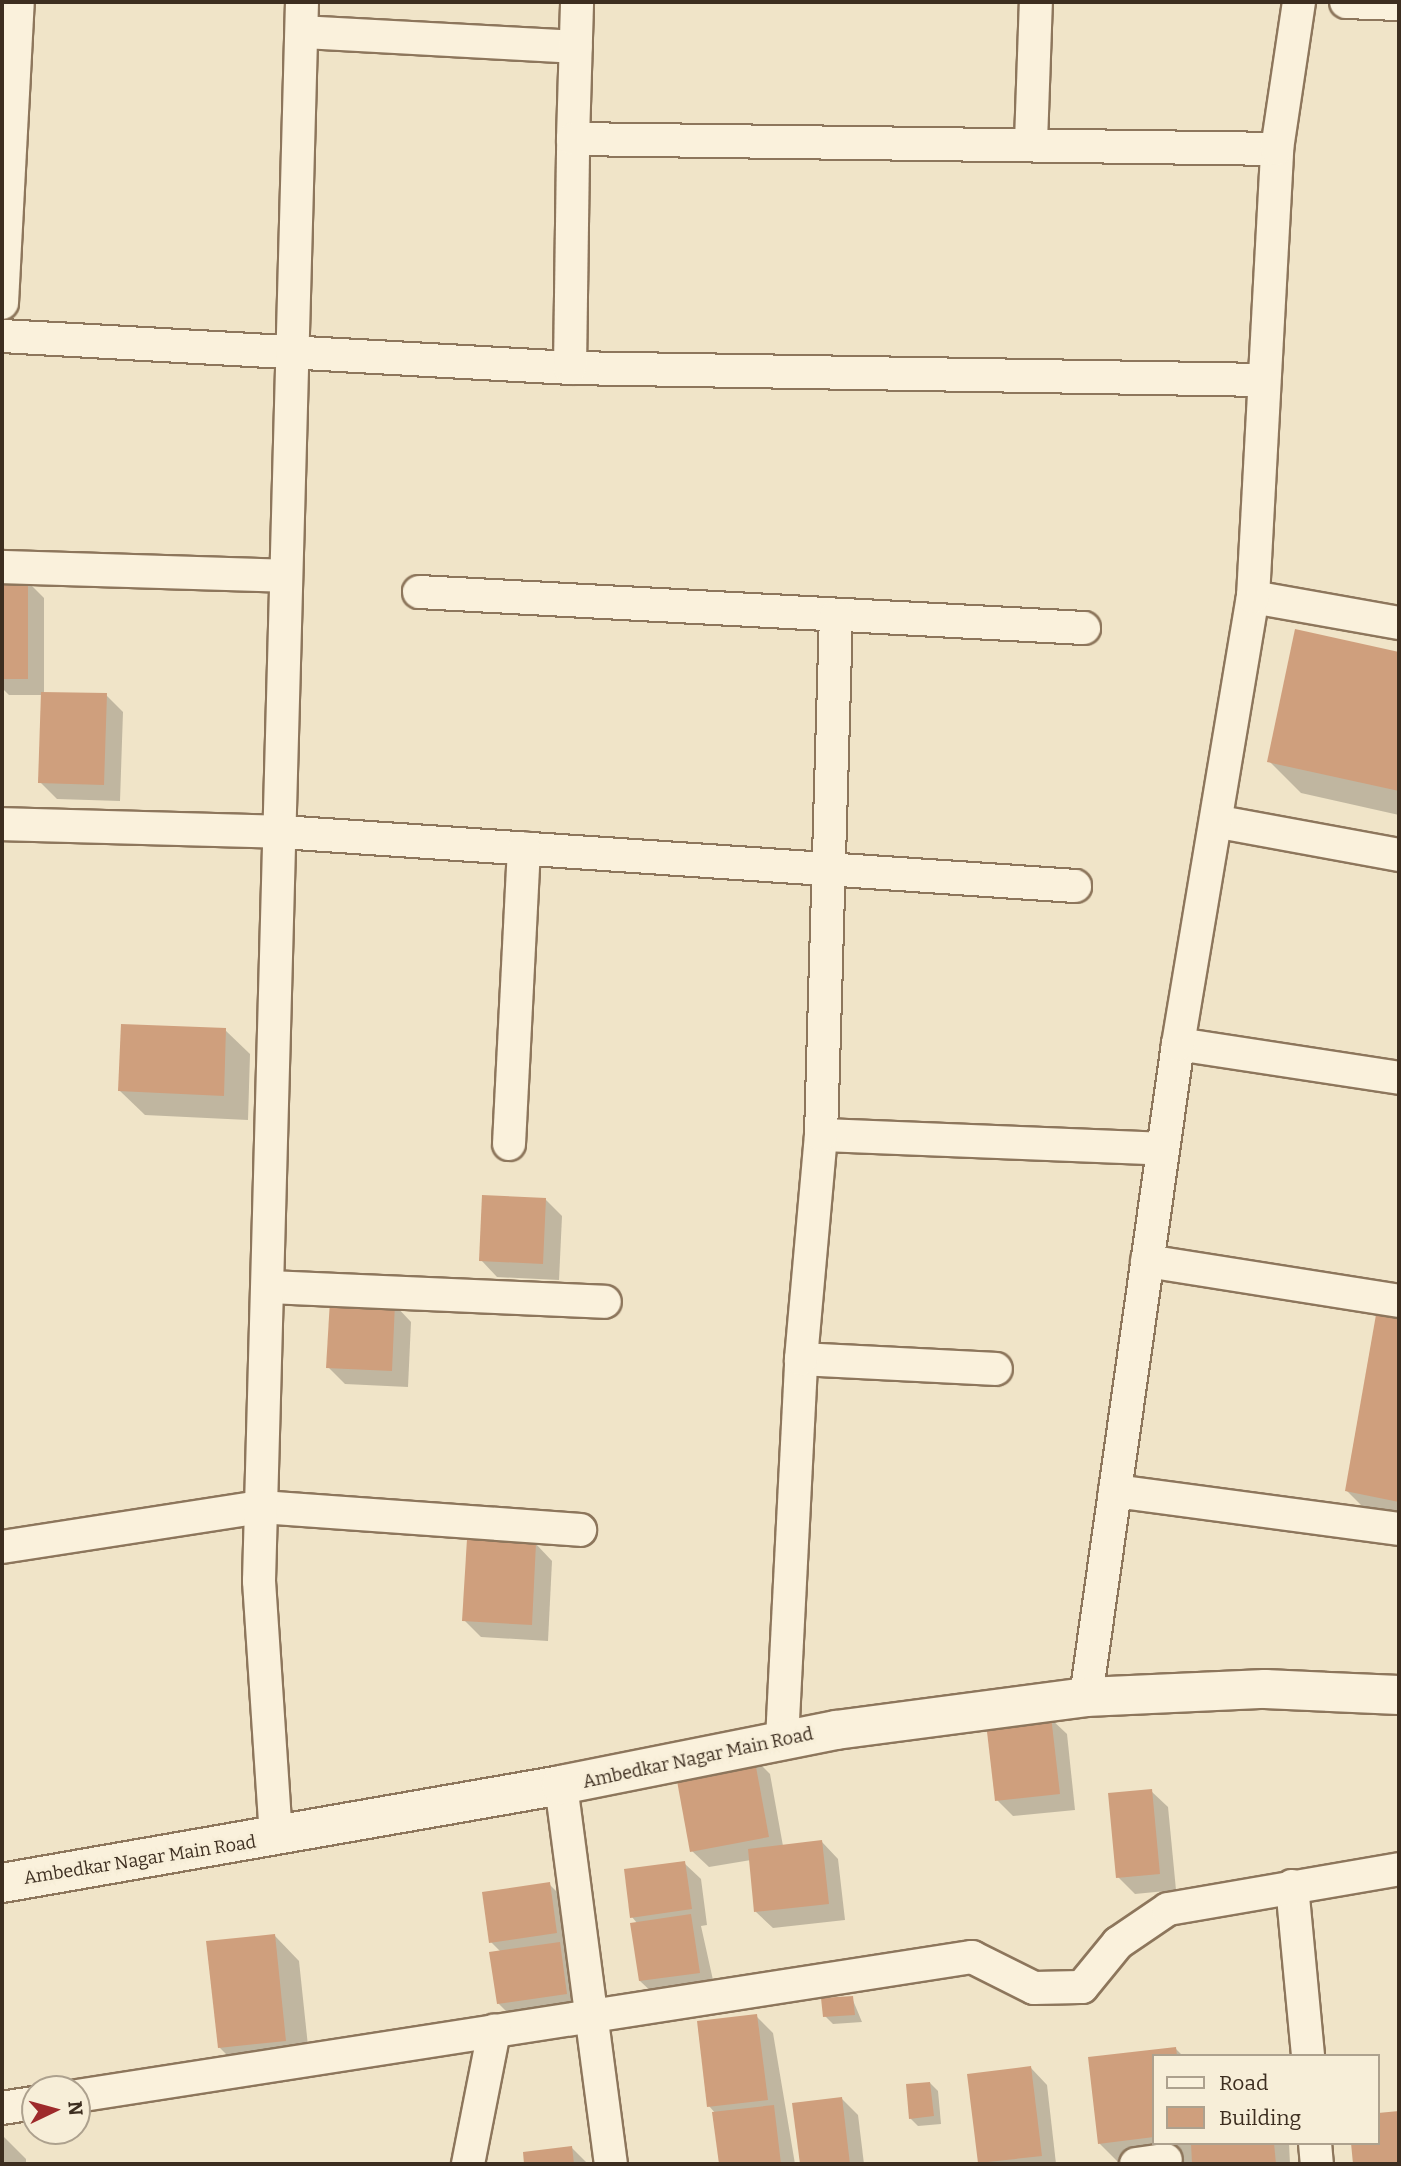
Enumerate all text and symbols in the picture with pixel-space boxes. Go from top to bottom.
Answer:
street label: Ambedkar Nagar Main Road [581,1723,815,1793]
street label: Ambedkar Nagar Main Road [22,1831,258,1889]
legend [1152,2054,1380,2145]
text: Road [1219,2070,1268,2096]
north arrow [21,2075,91,2145]
text: N [63,2100,88,2117]
text: Building [1219,2105,1301,2131]

